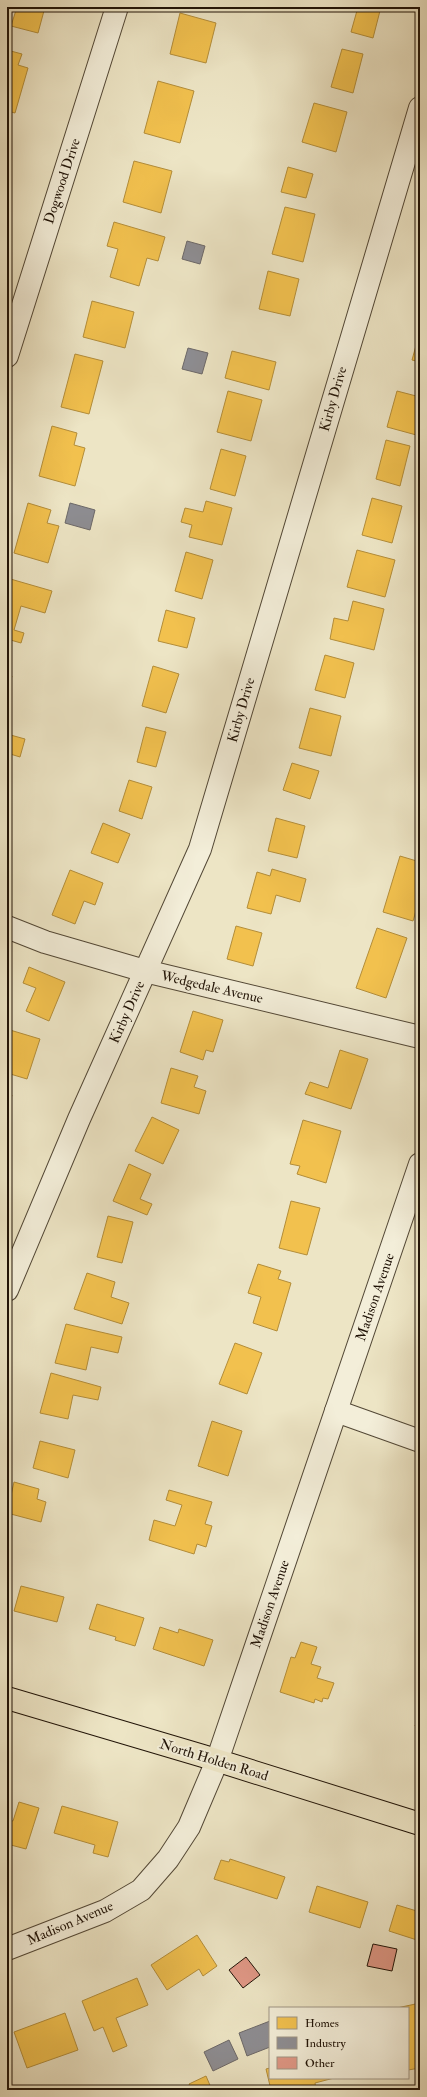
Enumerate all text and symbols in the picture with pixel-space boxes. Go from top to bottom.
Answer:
street label: Dogwood Drive [40,136,84,226]
street label: Kirby Drive [316,364,351,434]
street label: Kirby Drive [224,675,259,745]
street label: Wedgedale Avenue [158,967,265,1007]
street label: Kirby Drive [106,978,149,1046]
street label: Madison Avenue [352,1251,398,1343]
street label: Madison Avenue [247,1558,293,1650]
street label: North Holden Road [158,1735,270,1785]
street label: Madison Avenue [24,1897,116,1949]
legend [269,2007,409,2079]
text: Homes [305,2016,339,2031]
text: Industry [305,2036,347,2051]
text: Other [305,2056,335,2071]

